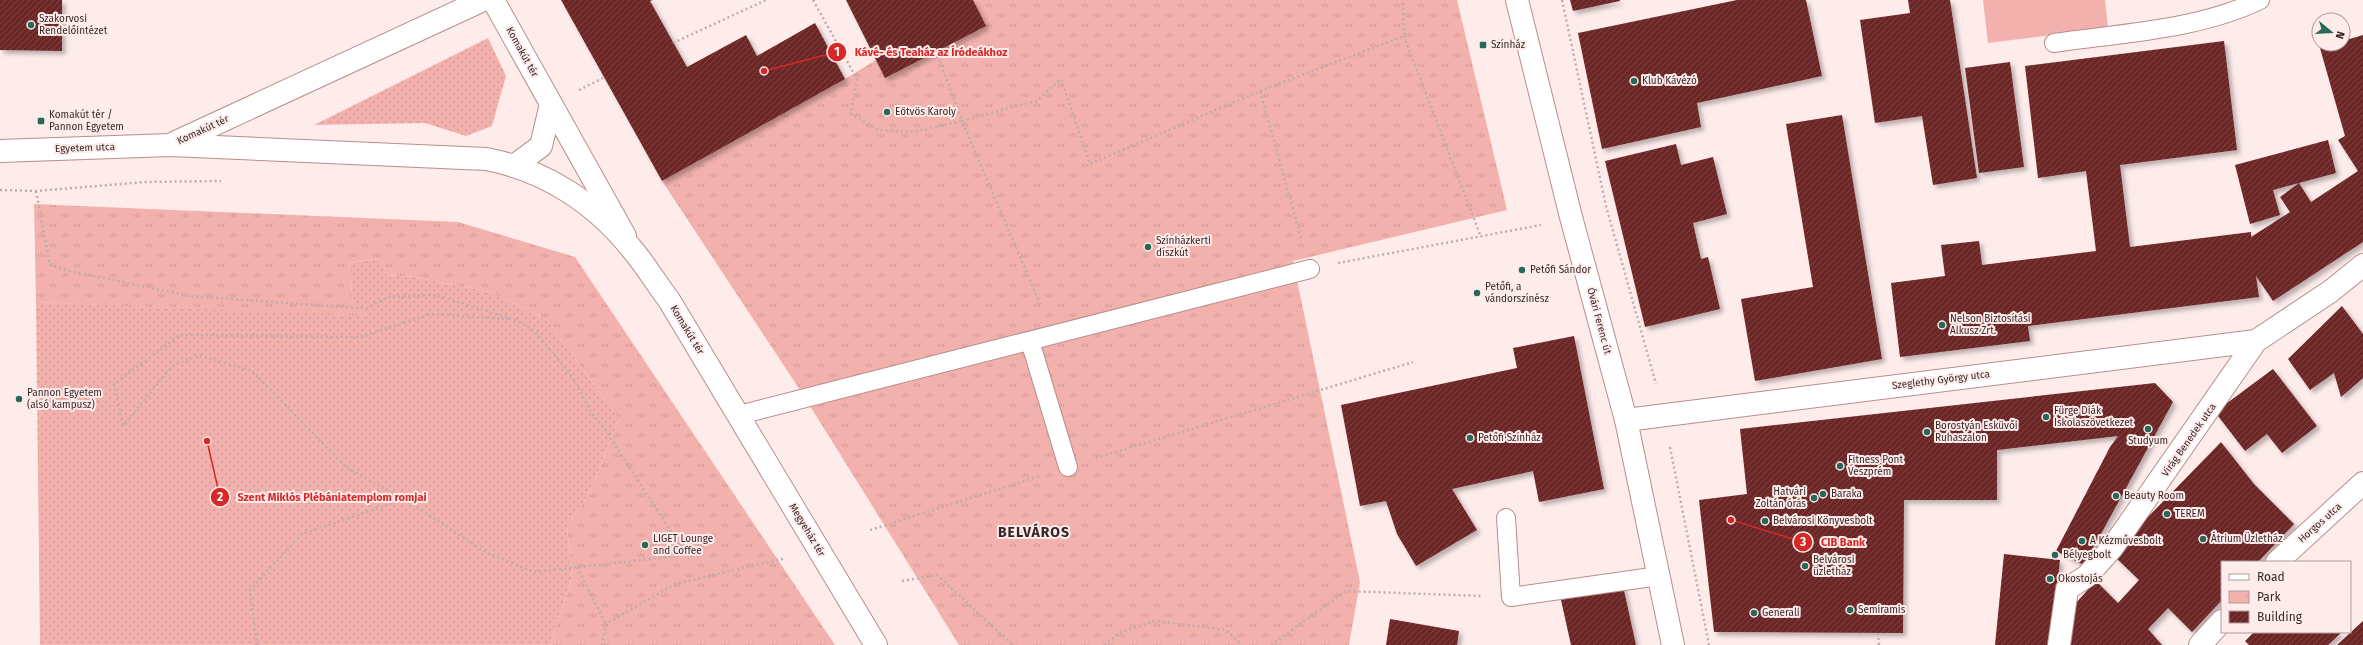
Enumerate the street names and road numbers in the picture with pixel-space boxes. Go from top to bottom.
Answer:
street label: Komakút tér [503,24,542,79]
street label: Komakút tér [175,112,231,147]
street label: Egyetem utca [55,141,115,155]
street label: Óvári Ferenc út [1584,286,1616,356]
street label: Komakút tér [668,303,707,357]
street label: Szeglethy György utca [1891,368,1991,392]
street label: Virág Benedek utca [2159,401,2219,479]
street label: Horgos utca [2296,500,2344,546]
street label: Megyeház tér [786,501,828,559]

